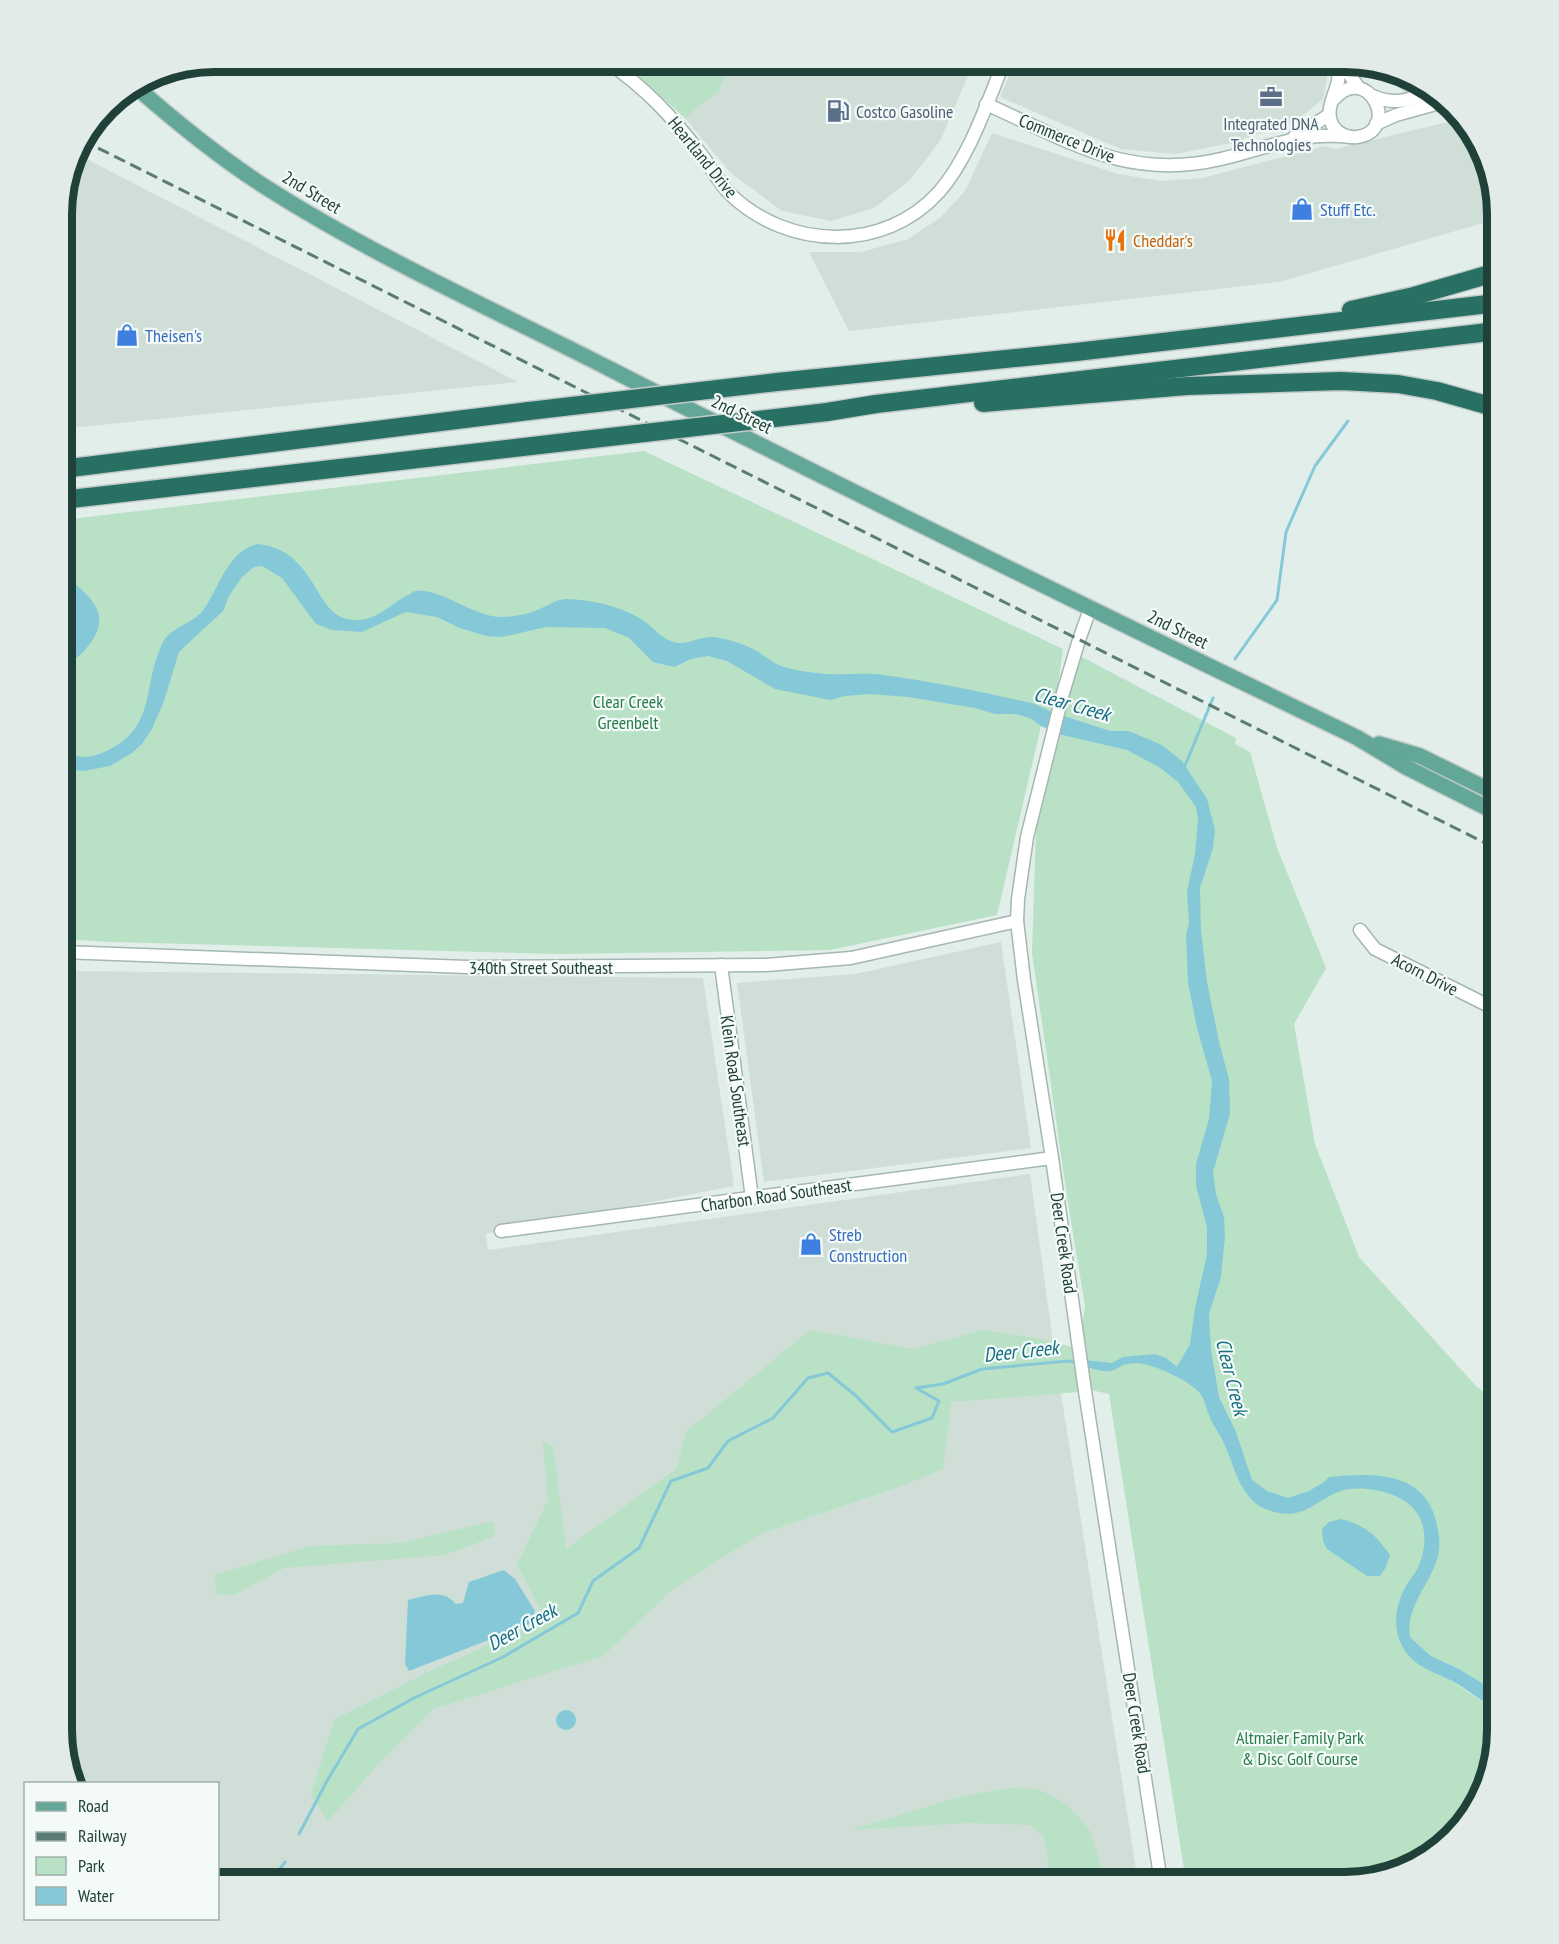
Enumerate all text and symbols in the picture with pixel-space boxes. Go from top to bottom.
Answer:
office icon: Integrated DNA Technologies [1258,84,1284,110]
fuel station icon: Costco Gasoline [825,98,851,124]
place label: Costco Gasoline [856,100,953,123]
street label: Commerce Drive [1016,108,1118,168]
street label: Heartland Drive [663,112,743,202]
place label: Integrated DNA Technologies [1223,112,1319,156]
street label: 2nd Street [278,165,346,219]
shop icon: Stuff Etc. [1289,196,1315,222]
place label: Stuff Etc. [1320,198,1376,221]
restaurant icon: Cheddar's [1102,227,1128,253]
place label: Cheddar's [1133,229,1193,252]
shop icon: Theisen's [114,322,140,348]
place label: Theisen's [145,324,202,347]
street label: 2nd Street [708,389,776,439]
street label: 2nd Street [1144,604,1212,654]
water label: Clear Creek [1031,681,1115,728]
park label: Clear Creek Greenbelt [593,690,663,734]
street label: Acorn Drive [1388,948,1462,1000]
street label: 340th Street Southeast [469,956,613,979]
street label: Klein Road Southeast [715,1014,757,1148]
street label: Charbon Road Southeast [699,1173,853,1217]
street label: Deer Creek Road [1046,1191,1082,1295]
place label: Streb Construction [829,1223,907,1267]
shop icon: Streb Construction [798,1231,824,1257]
water label: Deer Creek [982,1334,1062,1368]
water label: Clear Creek [1210,1336,1255,1420]
water label: Deer Creek [483,1596,563,1657]
street label: Deer Creek Road [1118,1671,1156,1775]
park label: Altmaier Family Park & Disc Golf Course [1236,1726,1364,1770]
legend [24,1782,219,1920]
text: Road [78,1794,109,1817]
text: Railway [78,1824,127,1847]
text: Park [78,1854,105,1877]
text: Water [78,1884,114,1907]

